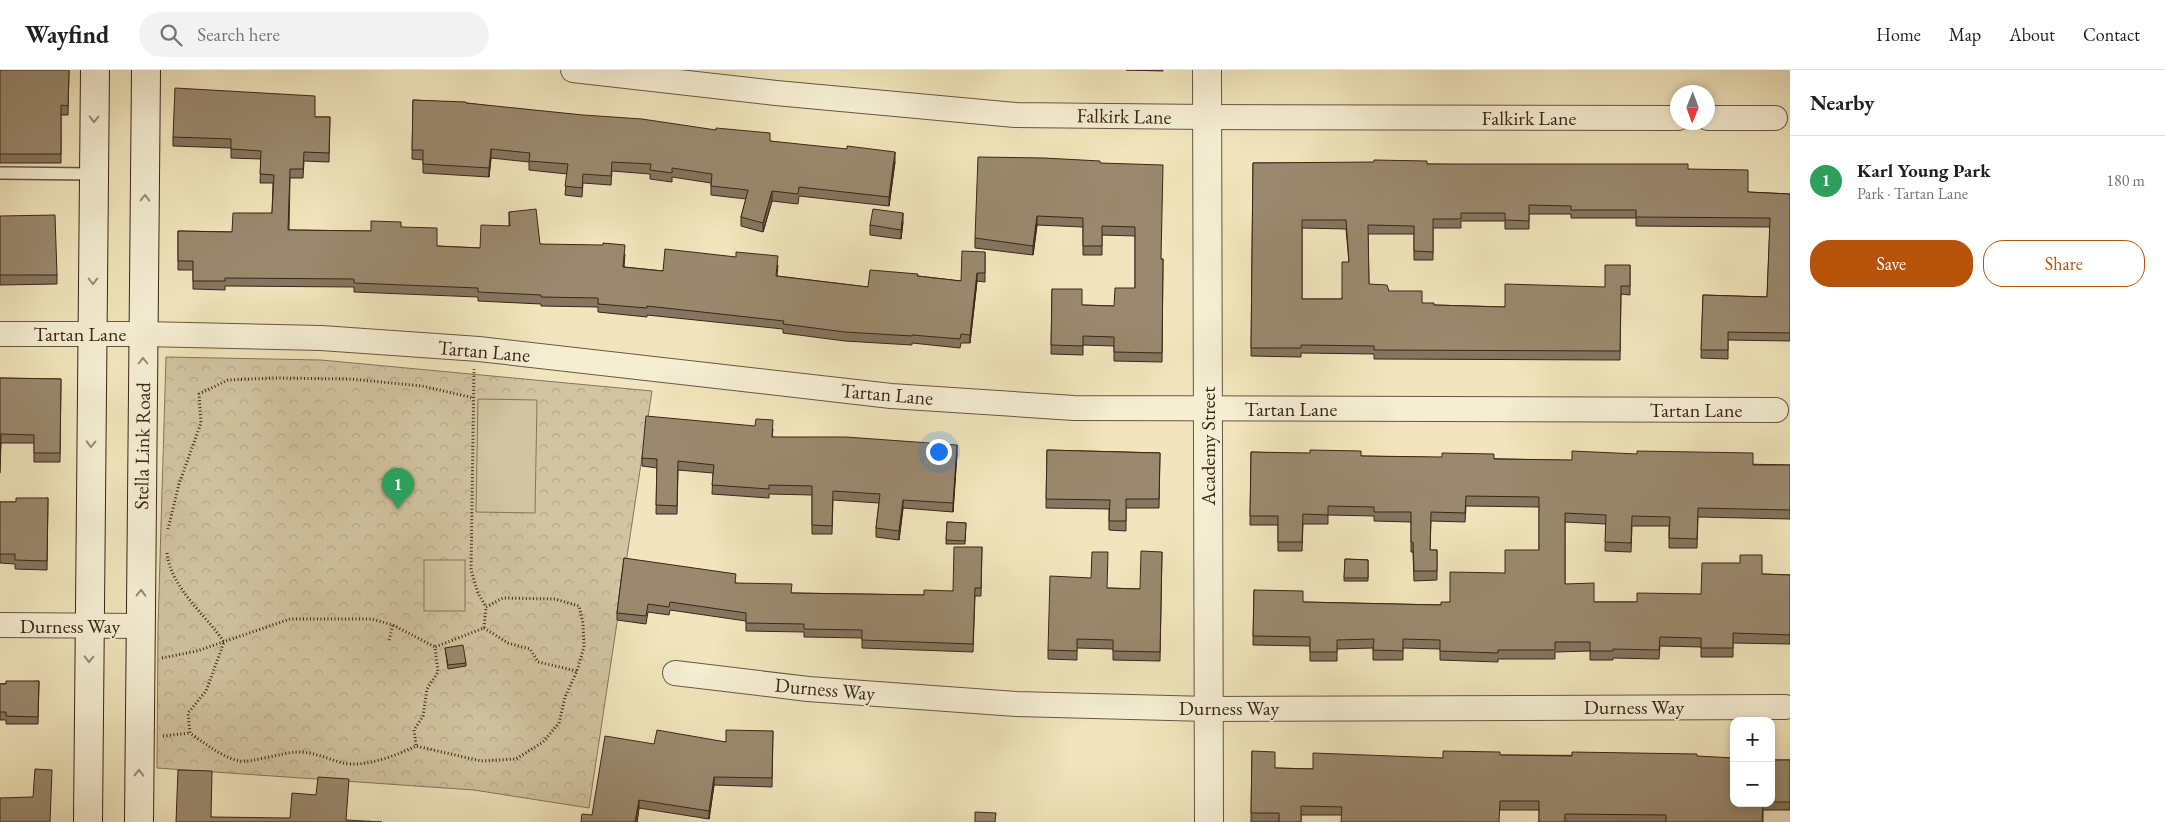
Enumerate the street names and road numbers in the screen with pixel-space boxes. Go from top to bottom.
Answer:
street label: Falkirk Lane [1076,102,1172,130]
street label: Falkirk Lane [1482,105,1577,131]
street label: Tartan Lane [34,321,127,347]
street label: Tartan Lane [437,334,532,368]
street label: Tartan Lane [840,377,935,411]
street label: Stella Link Road [128,381,156,510]
street label: Academy Street [1195,386,1221,507]
street label: Tartan Lane [1245,396,1338,422]
street label: Tartan Lane [1650,397,1743,423]
street label: Durness Way [20,613,120,639]
street label: Durness Way [774,672,876,706]
street label: Durness Way [1584,694,1684,720]
street label: Durness Way [1179,695,1279,721]

